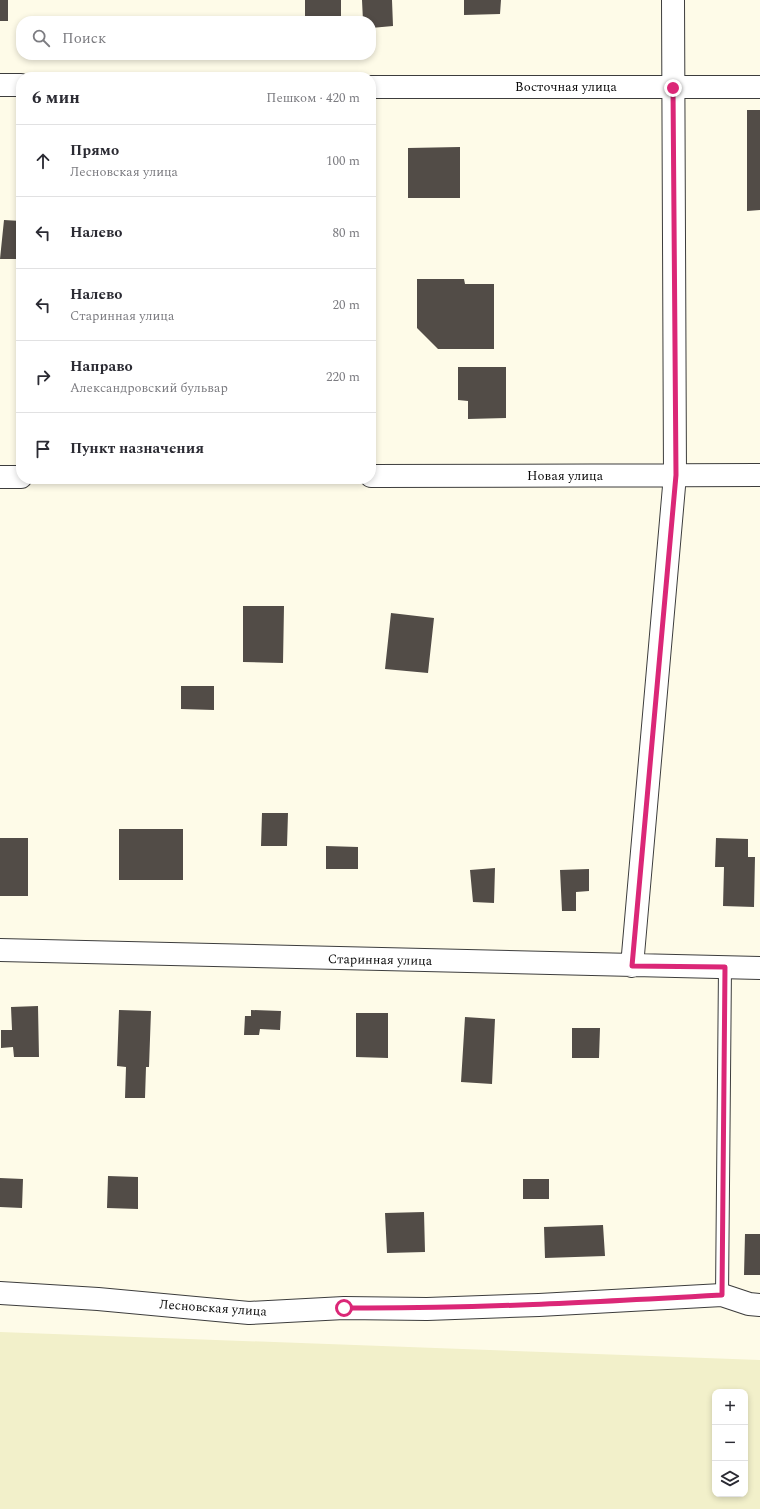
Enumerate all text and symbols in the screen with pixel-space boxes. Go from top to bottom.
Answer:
search box [16,16,376,60]
icon: search [30,27,52,49]
text: Поиск [62,27,106,50]
street label: Восточная улица [515,77,618,97]
route end [664,79,682,97]
text: 6 мин [32,85,80,111]
text: Пешком · 420 m [266,88,360,108]
text: Прямо [70,139,119,162]
icon: ahead [32,150,54,172]
text: 100 m [326,151,360,171]
text: Лесновская улица [70,162,178,182]
text: Налево [70,221,123,244]
icon: left [32,222,54,244]
text: 80 m [333,223,360,243]
text: Налево [70,283,123,306]
icon: left [32,294,54,316]
text: 20 m [333,295,360,315]
text: Старинная улица [70,306,174,326]
text: Направо [70,355,133,378]
icon: right [32,366,54,388]
text: 220 m [326,367,360,387]
text: Александровский бульвар [70,378,228,398]
text: Пункт назначения [70,437,204,460]
icon: arrive [32,438,54,460]
street label: Новая улица [527,466,604,486]
street label: Старинная улица [328,949,433,971]
street label: Лесновская улица [158,1294,268,1322]
route start [335,1299,353,1317]
map controls [712,1389,748,1497]
button: + [712,1389,748,1425]
button: − [712,1425,748,1461]
button: layers [712,1461,748,1497]

